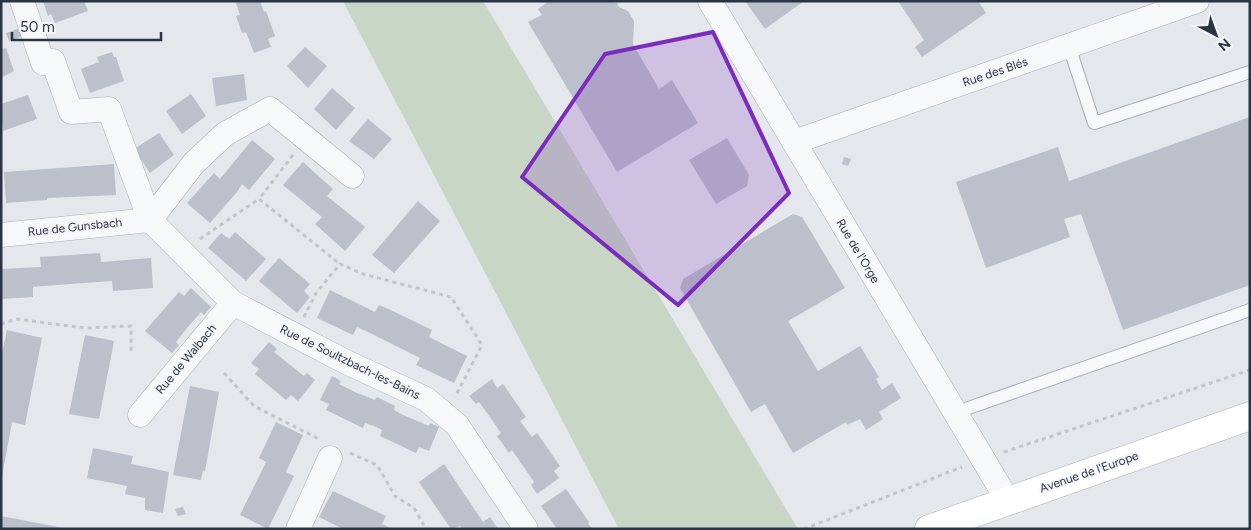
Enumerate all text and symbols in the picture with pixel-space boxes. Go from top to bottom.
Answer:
scale bar [12,10,161,42]
north arrow [1191,10,1241,60]
text: 50 m [20,18,55,36]
text: N [1215,34,1234,54]
street label: Rue des Blés [961,54,1030,90]
street label: Rue de Gunsbach [27,215,123,239]
street label: Rue de l'Orge [833,216,883,286]
street label: Rue de Walbach [153,321,219,397]
street label: Rue de Soultzbach-les-Bains [278,322,423,402]
street label: Avenue de l'Europe [1038,448,1141,495]

